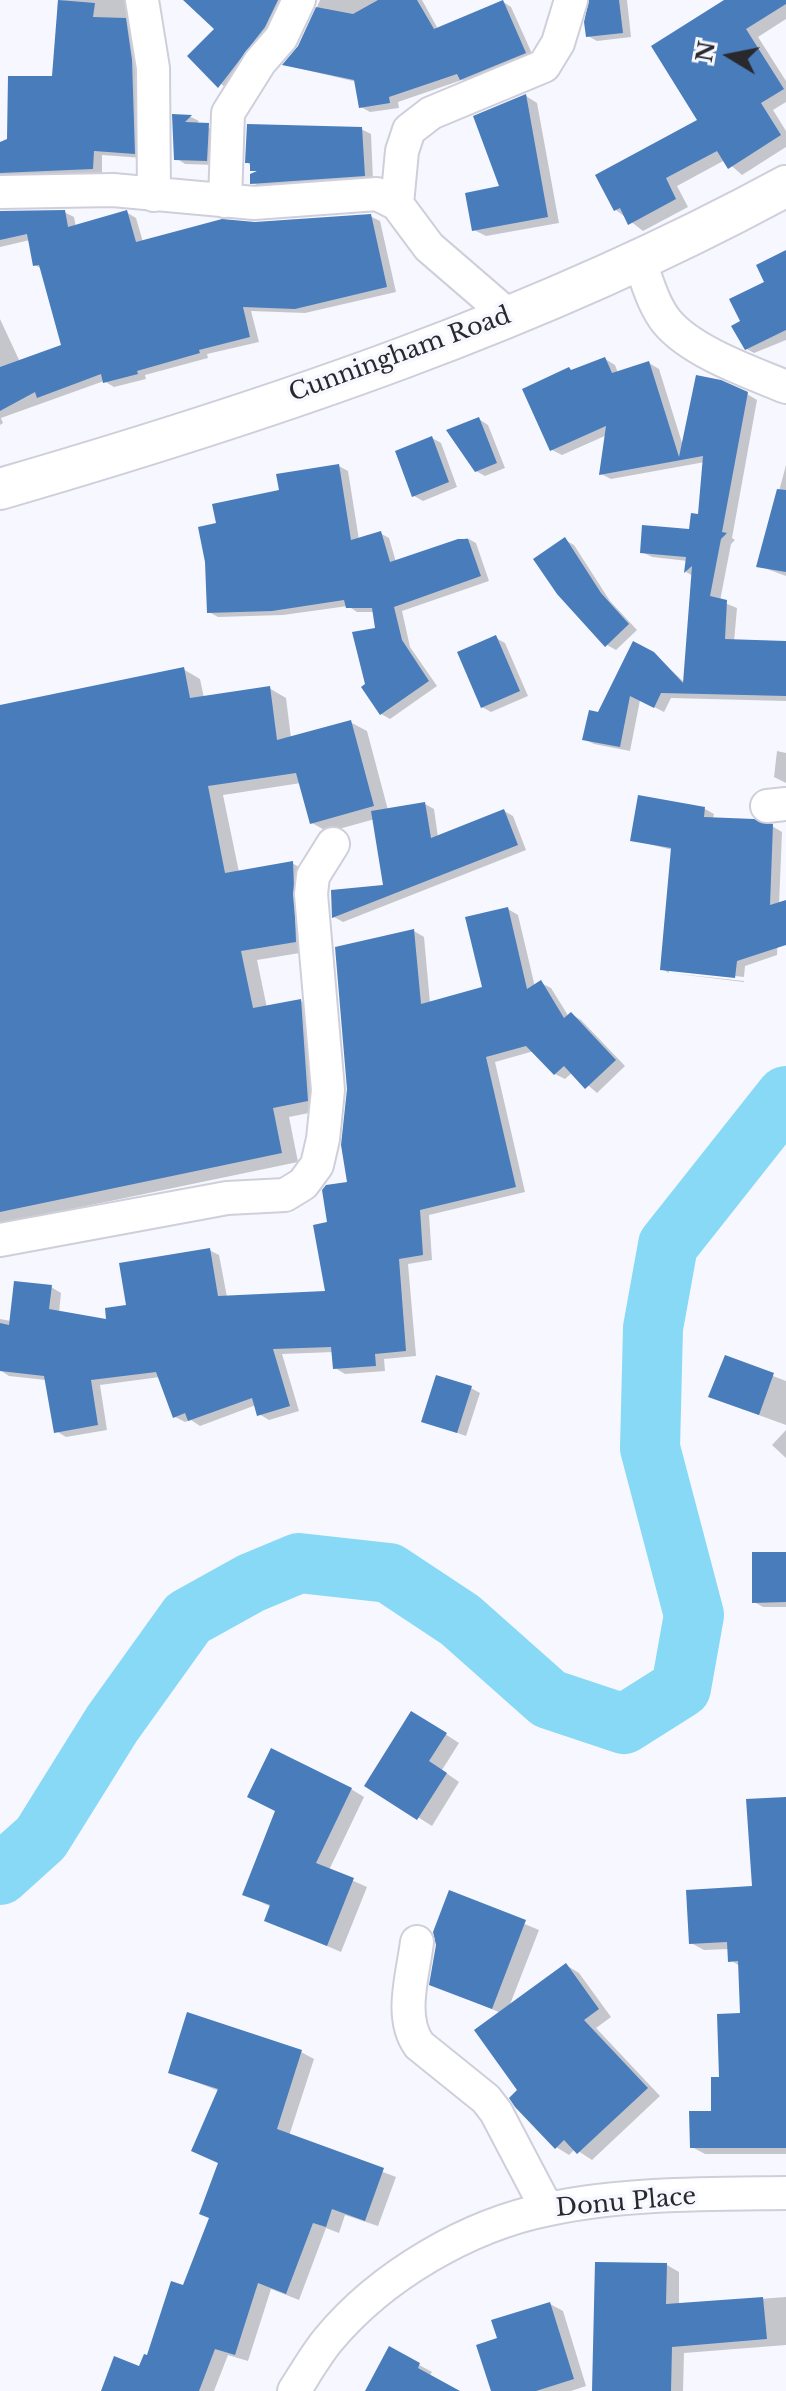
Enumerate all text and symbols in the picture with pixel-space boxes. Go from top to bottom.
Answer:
north arrow [690,16,770,96]
text: N [691,39,721,64]
street label: Cunningham Road [285,301,515,409]
street label: Donu Place [555,2183,697,2223]

